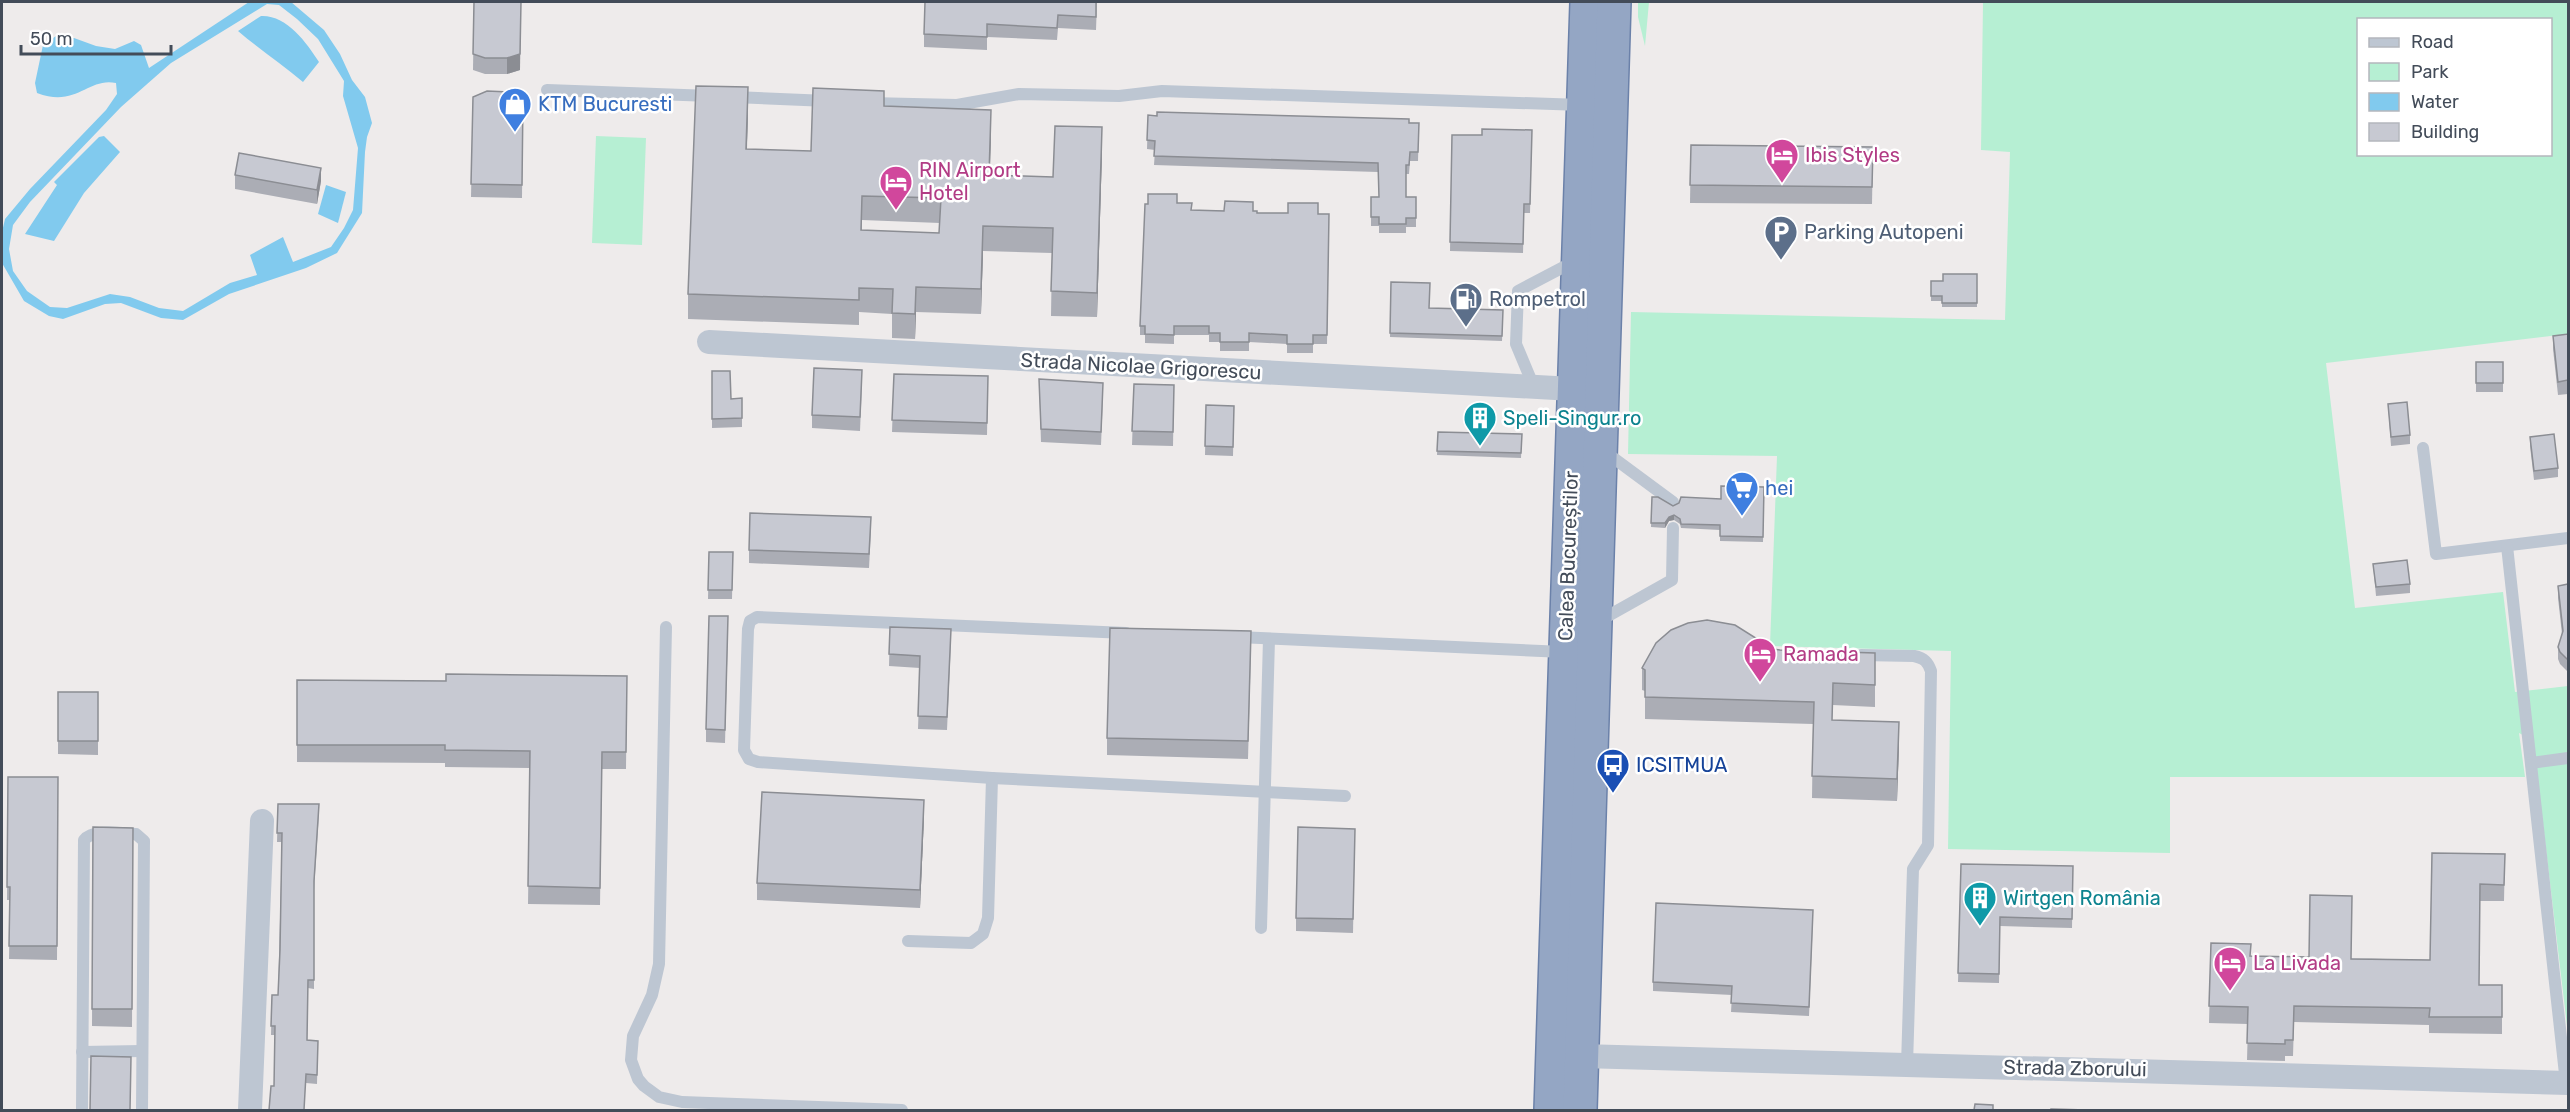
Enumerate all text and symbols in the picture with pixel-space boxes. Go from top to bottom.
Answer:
scale bar [21,18,171,56]
legend [2357,18,2552,156]
text: 50 m [30,28,73,50]
text: Road [2411,31,2454,53]
text: Park [2411,61,2449,83]
shop icon: KTM Bucuresti [497,86,533,133]
text: Water [2411,91,2459,113]
place label: KTM Bucuresti [538,92,672,116]
text: Building [2411,121,2479,143]
hotel icon: Ibis Styles [1764,137,1800,184]
place label: Ibis Styles [1805,143,1900,167]
place label: RIN Airport Hotel [919,158,1021,205]
hotel icon: RIN Airport Hotel [878,164,914,211]
parking icon: Parking Autopeni [1763,214,1799,261]
place label: Parking Autopeni [1804,220,1964,244]
fuel station icon: Rompetrol [1448,281,1484,328]
place label: Rompetrol [1489,287,1586,311]
street label: Strada Nicolae Grigorescu [1020,348,1262,384]
building icon: Speli-Singur.ro [1462,400,1498,447]
place label: Speli-Singur.ro [1503,406,1641,430]
street label: Calea Bucureștilor [1553,470,1583,641]
supermarket icon: hei [1724,470,1760,517]
place label: hei [1765,476,1793,500]
hotel icon: Ramada [1742,636,1778,683]
place label: Ramada [1783,642,1859,666]
bus stop icon: ICSITMUA [1595,747,1631,794]
place label: ICSITMUA [1636,753,1727,777]
building icon: Wirtgen România [1962,880,1998,927]
place label: Wirtgen România [2003,886,2161,910]
hotel icon: La Livada [2212,945,2248,992]
place label: La Livada [2253,951,2341,975]
street label: Strada Zborului [2003,1055,2147,1081]

